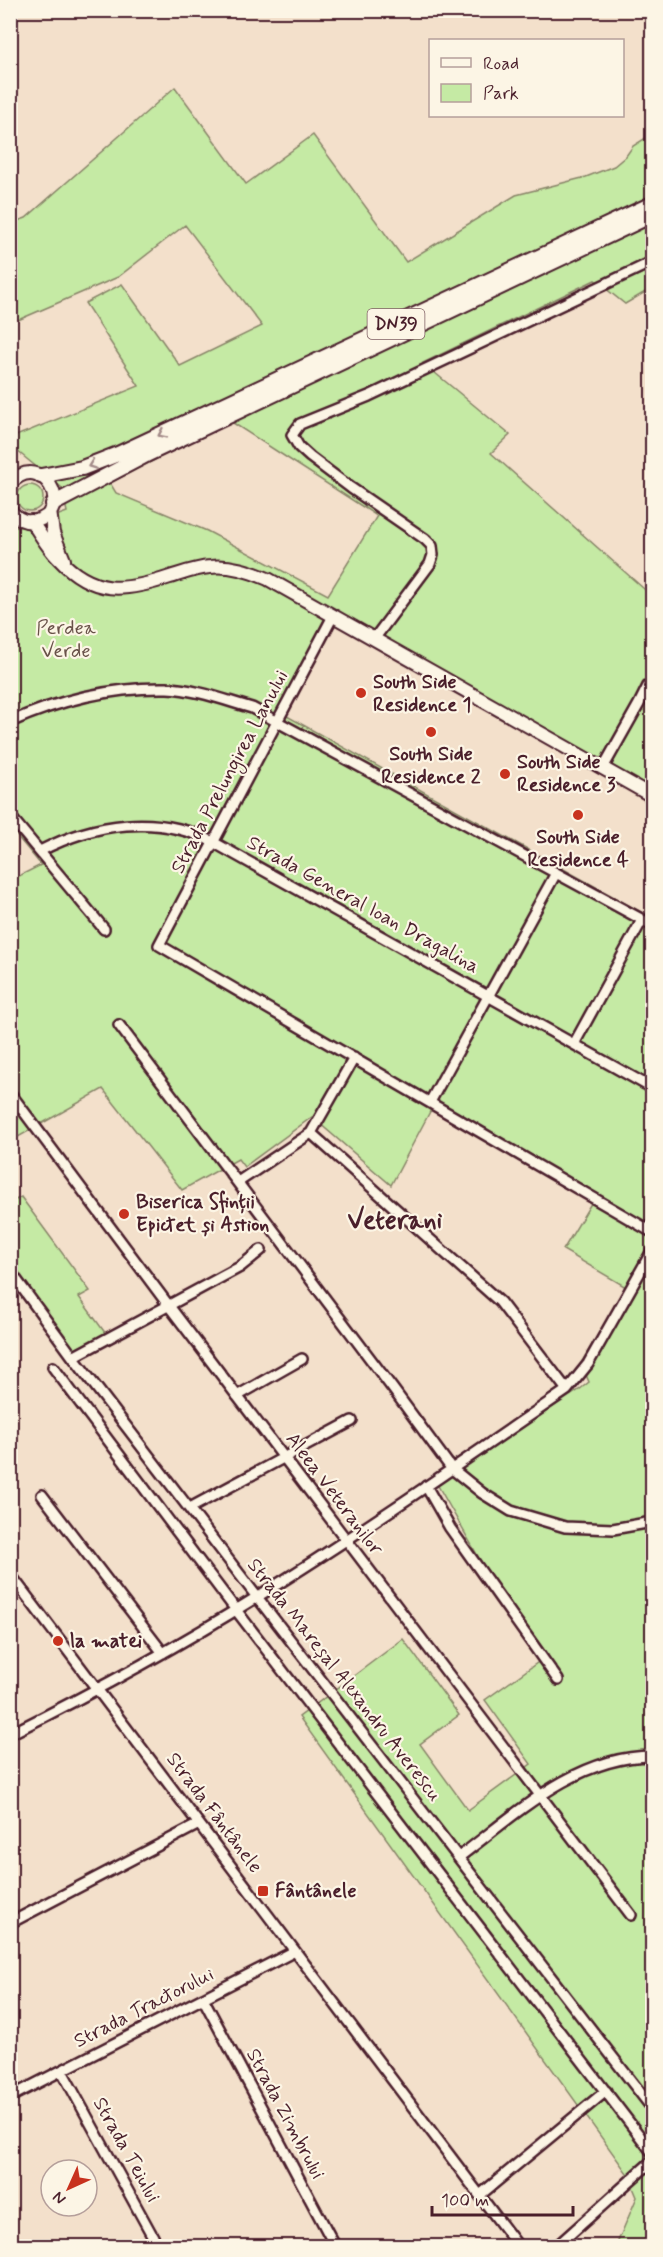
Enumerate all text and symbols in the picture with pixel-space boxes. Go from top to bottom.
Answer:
legend [429,39,624,117]
text: Road [483,52,519,76]
text: Park [483,82,519,106]
road number: DN39 [368,309,424,339]
one-way arrow [158,427,169,439]
one-way arrow [87,457,98,470]
park label: Perdea Verde [36,615,97,665]
street label: Strada Prelungirea Lanului [165,665,296,879]
place label: South Side Residence 1 [373,669,471,719]
marker: South Side Residence 1 [354,686,368,700]
marker: South Side Residence 2 [424,725,438,739]
place label: South Side Residence 2 [381,741,481,791]
place label: South Side Residence 3 [517,749,616,799]
marker: South Side Residence 3 [498,767,512,781]
marker: South Side Residence 4 [571,808,585,822]
place label: South Side Residence 4 [527,824,629,874]
street label: Strada General Ioan Dragalina [242,830,484,980]
place label: Biserica Sfinții Epictet și Astion [136,1189,269,1239]
district label: Veterani [348,1204,443,1238]
marker: Biserica Sfinții Epictet și Astion [117,1207,131,1221]
street label: Aleea Veteranilor [279,1427,390,1562]
street label: Strada Mareșal Alexandru Averescu [240,1553,448,1807]
place label: la matei [70,1628,142,1655]
marker: la matei [51,1634,65,1648]
street label: Strada Fântânele [160,1747,268,1879]
place label: Fântânele [275,1878,356,1905]
marker: Fântânele [256,1884,270,1898]
street label: Strada Tractorului [69,1961,219,2055]
street label: Strada Zimbrului [239,2044,331,2184]
street label: Strada Teiului [86,2092,166,2208]
north arrow [39,2158,99,2218]
scale bar [432,2179,573,2217]
text: N [48,2186,71,2209]
text: 100 m [441,2189,489,2213]

